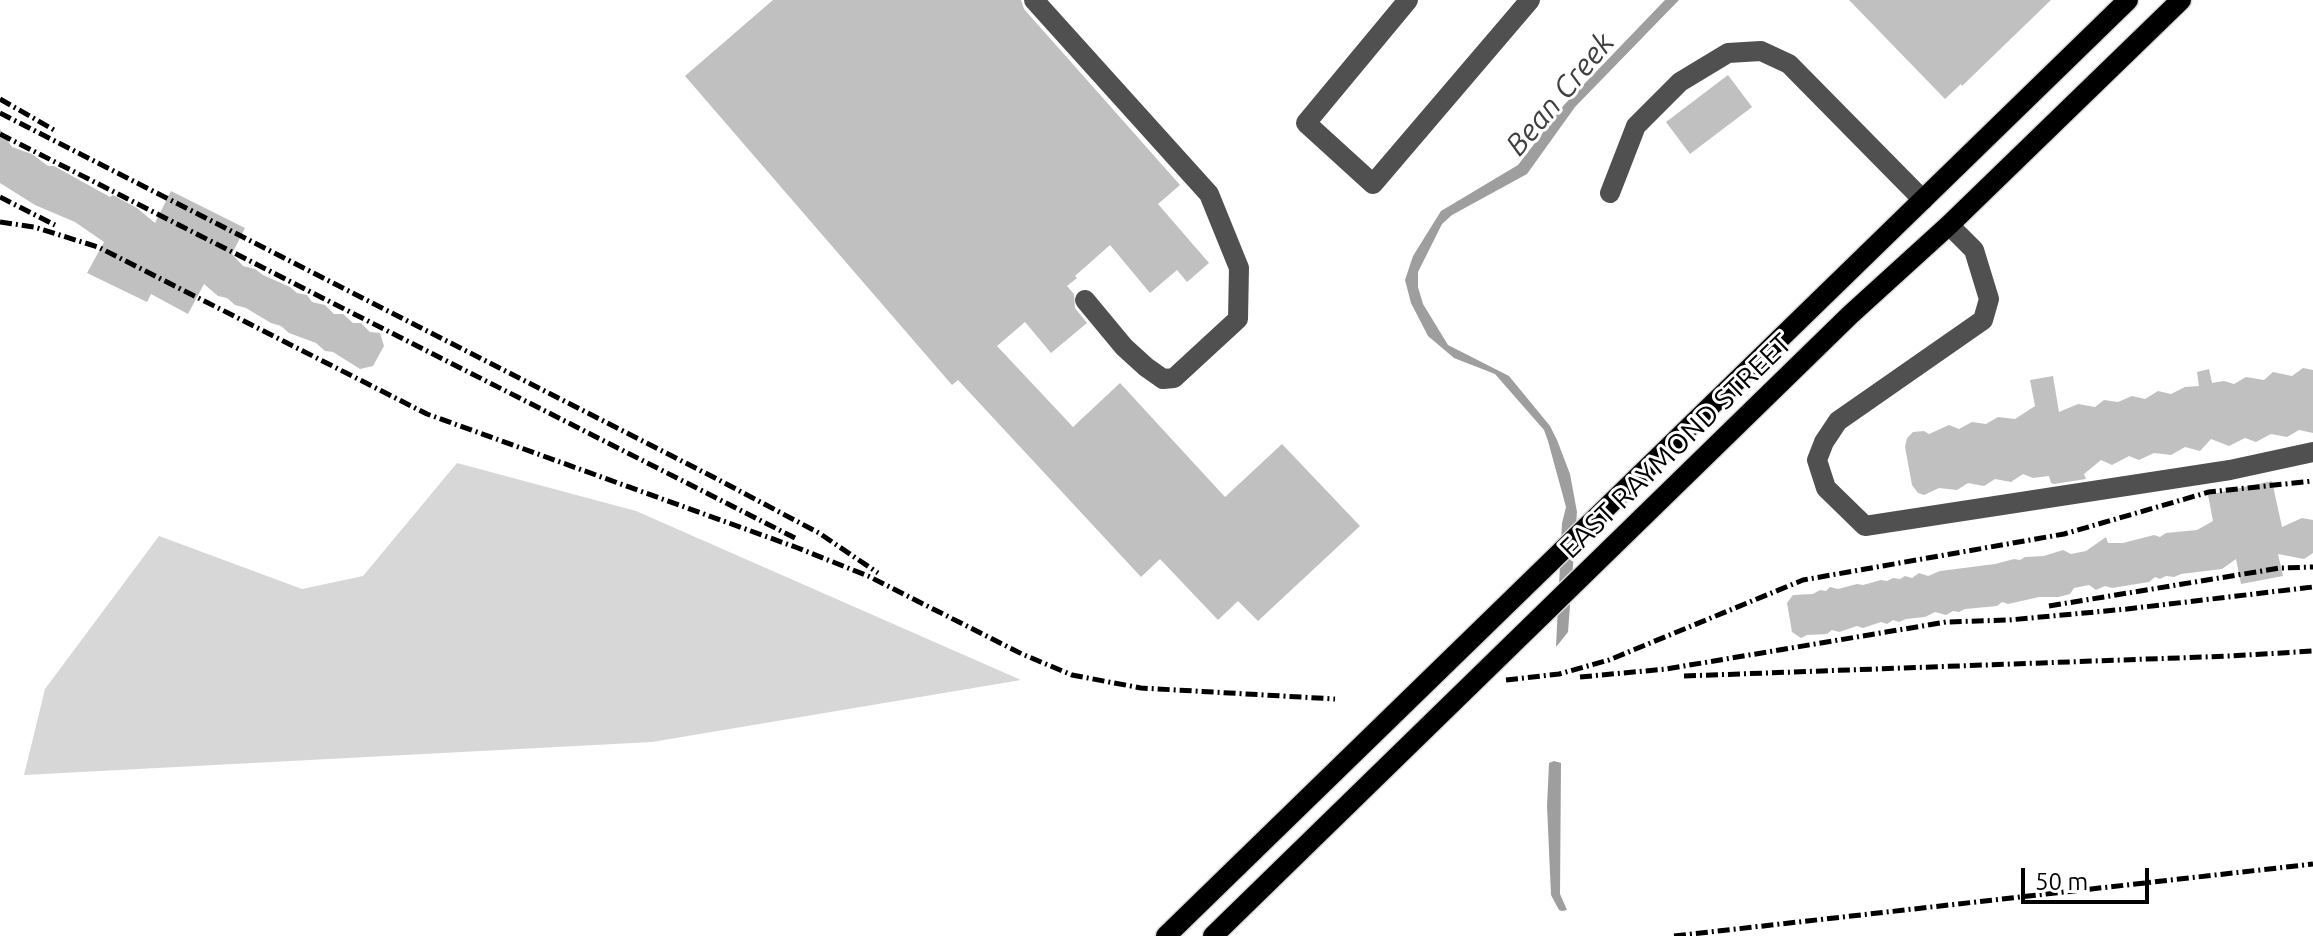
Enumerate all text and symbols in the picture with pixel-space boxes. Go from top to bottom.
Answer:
water label: Bean Creek [1498,25,1622,163]
street label: EAST RAYMOND STREET [1553,327,1799,565]
scale bar [2025,852,2153,902]
text: 50 m [2035,868,2088,895]

